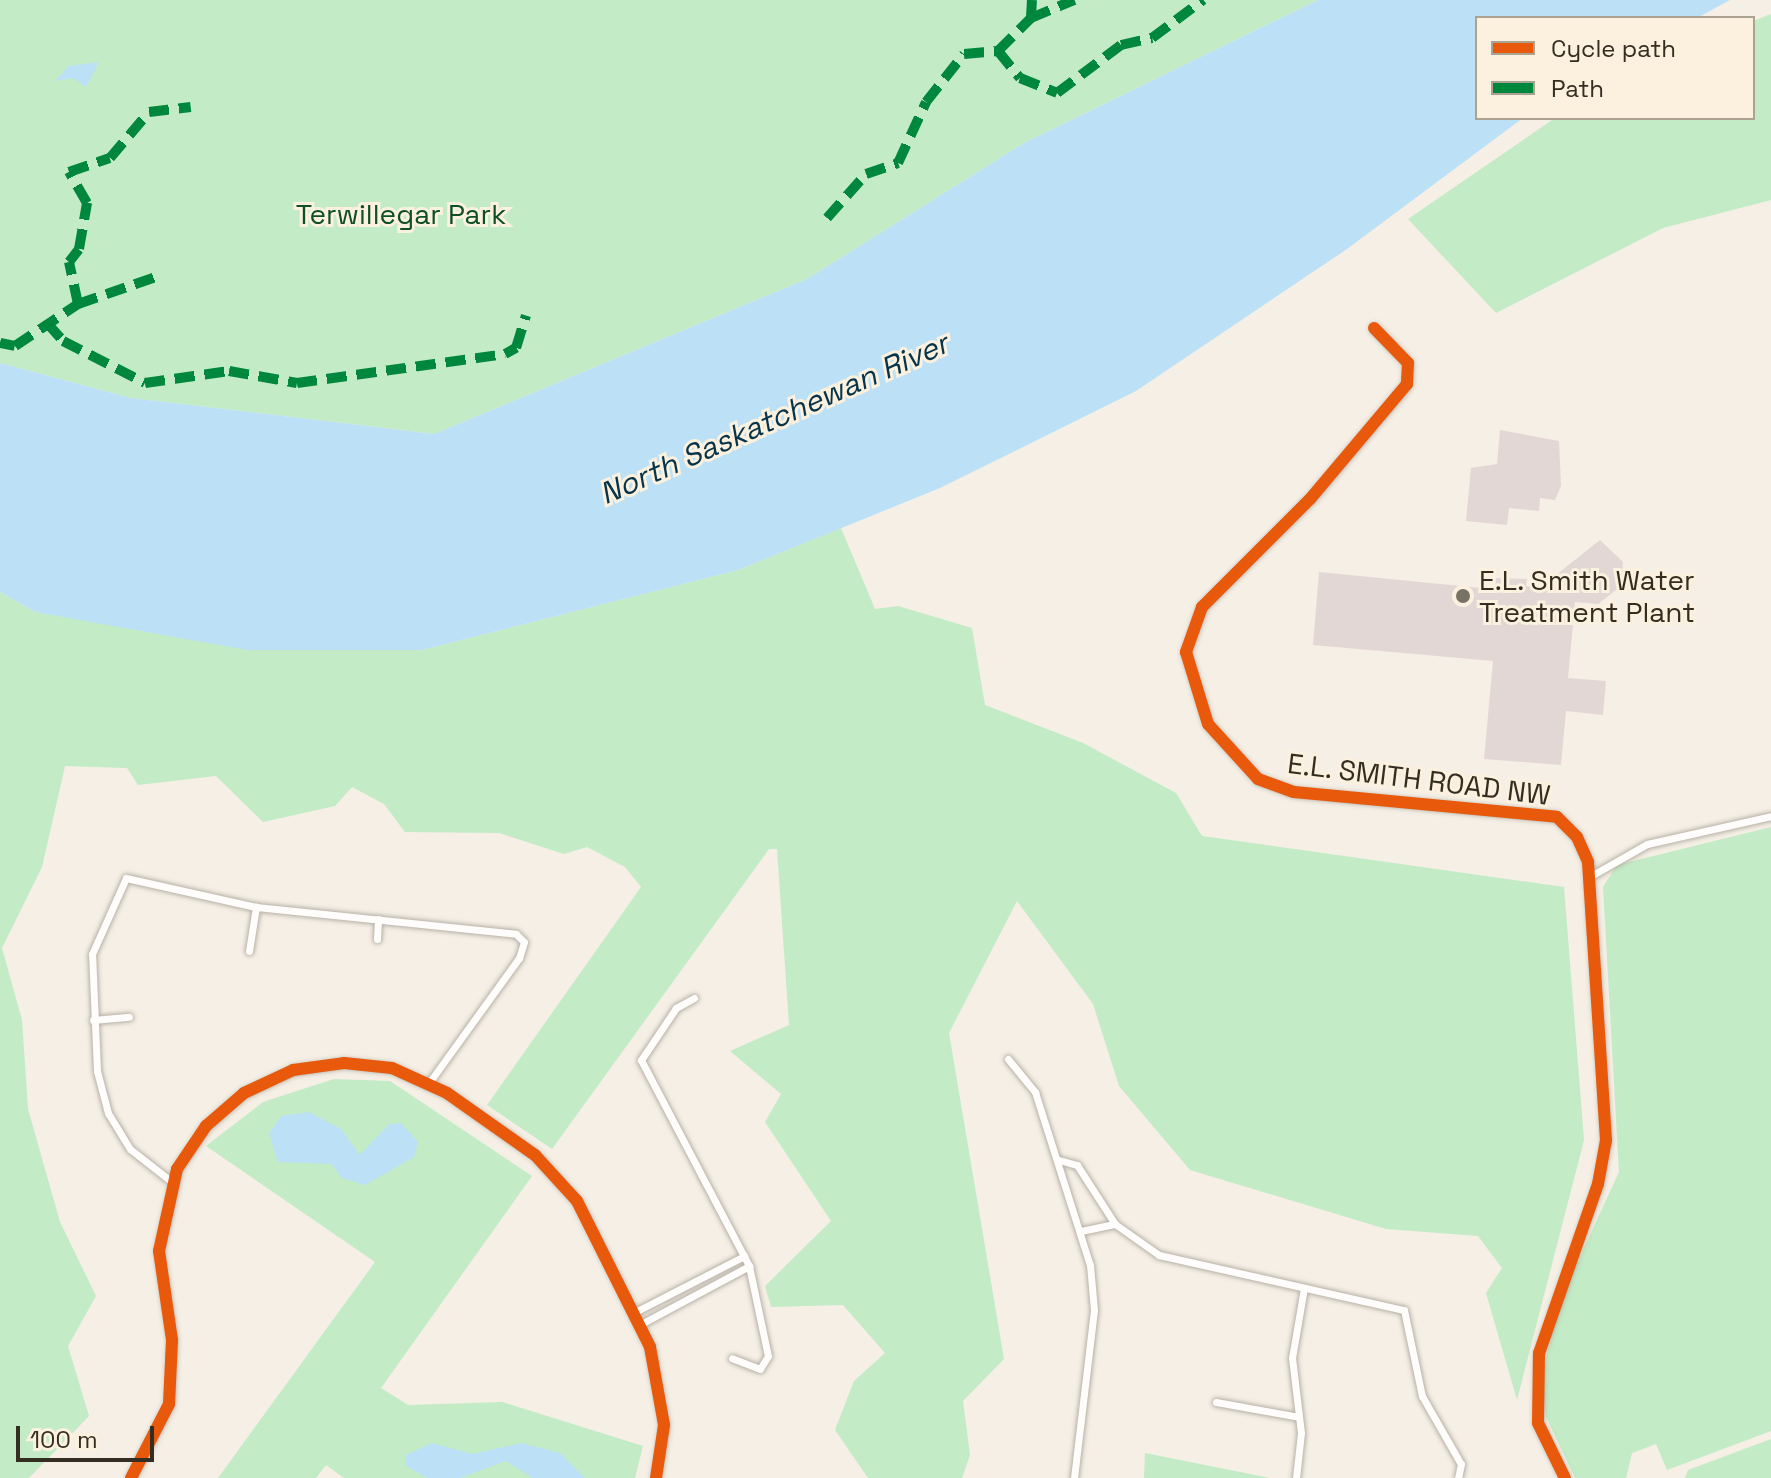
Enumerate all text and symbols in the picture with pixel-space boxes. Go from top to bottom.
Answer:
legend [1475,16,1755,120]
text: Cycle path [1551,33,1676,64]
text: Path [1551,73,1604,104]
park label: Terwillegar Park [296,197,506,231]
water label: North Saskatchewan River [594,326,954,512]
place label: E.L. Smith Water Treatment Plant [1479,563,1696,629]
marker: E.L. Smith Water Treatment Plant [1454,587,1472,605]
street label: E.L. SMITH ROAD NW [1285,746,1553,812]
scale bar [20,1410,158,1460]
text: 100 m [30,1424,98,1455]

